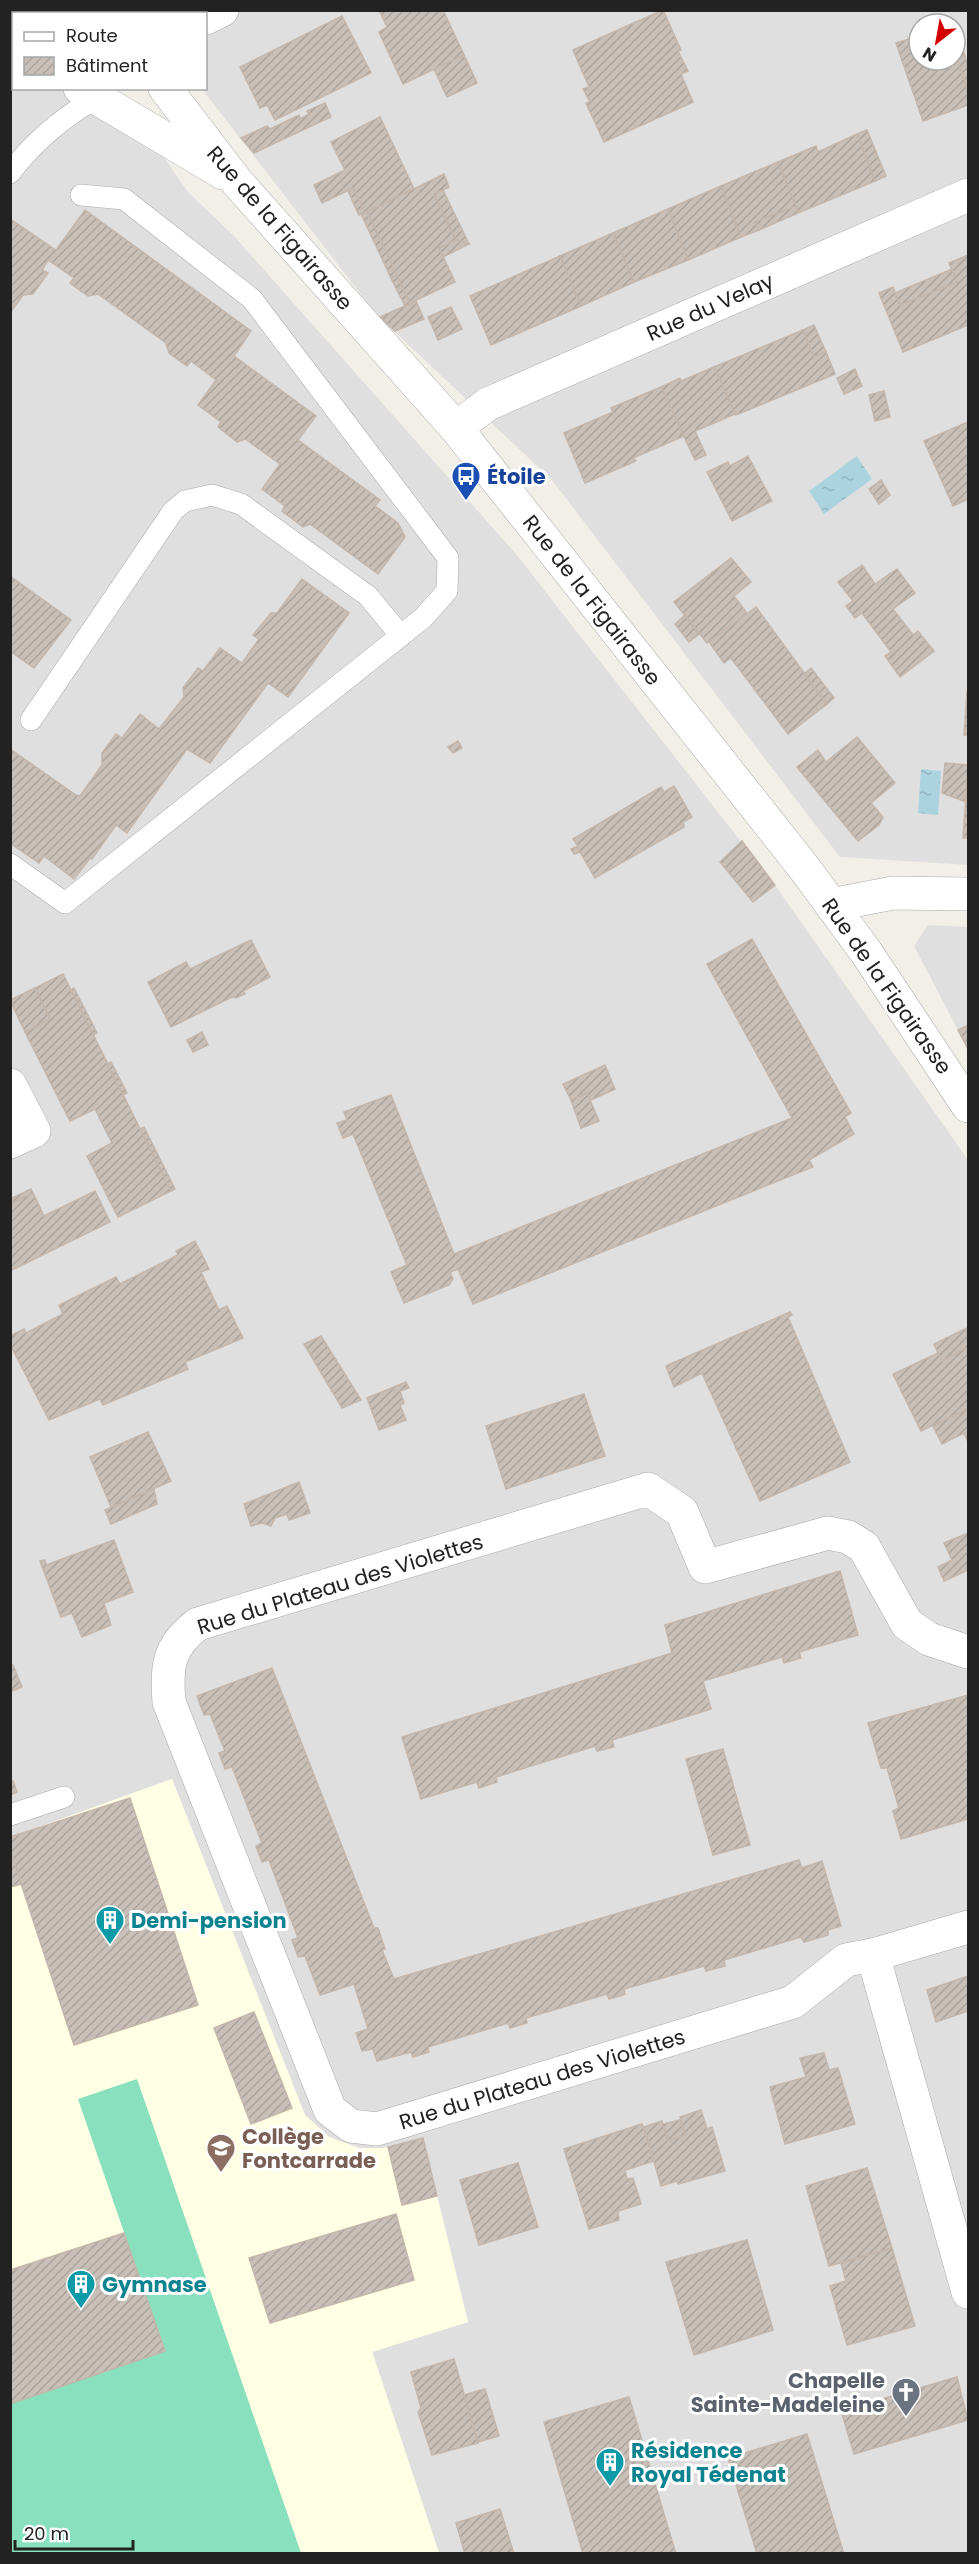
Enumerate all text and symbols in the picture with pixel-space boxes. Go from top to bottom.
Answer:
legend [12,12,207,90]
north arrow [907,12,967,72]
text: Route [66,23,118,48]
text: N [918,41,941,67]
text: Bâtiment [66,53,148,78]
street label: Rue de la Figairasse [201,140,359,316]
street label: Rue du Velay [642,266,778,348]
bus stop icon: Étoile [450,460,482,502]
place label: Étoile [487,462,546,491]
street label: Rue de la Figairasse [516,509,668,691]
street label: Rue de la Figairasse [815,892,959,1080]
street label: Rue du Plateau des Violettes [193,1527,487,1641]
building icon: Demi-pension [94,1904,126,1946]
place label: Demi-pension [131,1906,287,1935]
street label: Rue du Plateau des Violettes [395,2022,689,2136]
place label: Collège Fontcarrade [242,2122,376,2175]
school or university icon: Collège Fontcarrade [205,2132,237,2174]
building icon: Gymnase [65,2268,97,2310]
place label: Gymnase [102,2270,207,2299]
place label: Chapelle Sainte-Madeleine [691,2366,885,2419]
church icon: Chapelle Sainte-Madeleine [890,2376,922,2418]
place label: Résidence Royal Tédenat [631,2436,786,2489]
building icon: Résidence Royal Tédenat [594,2446,626,2488]
scale bar [15,2513,134,2551]
text: 20 m [24,2521,69,2546]

